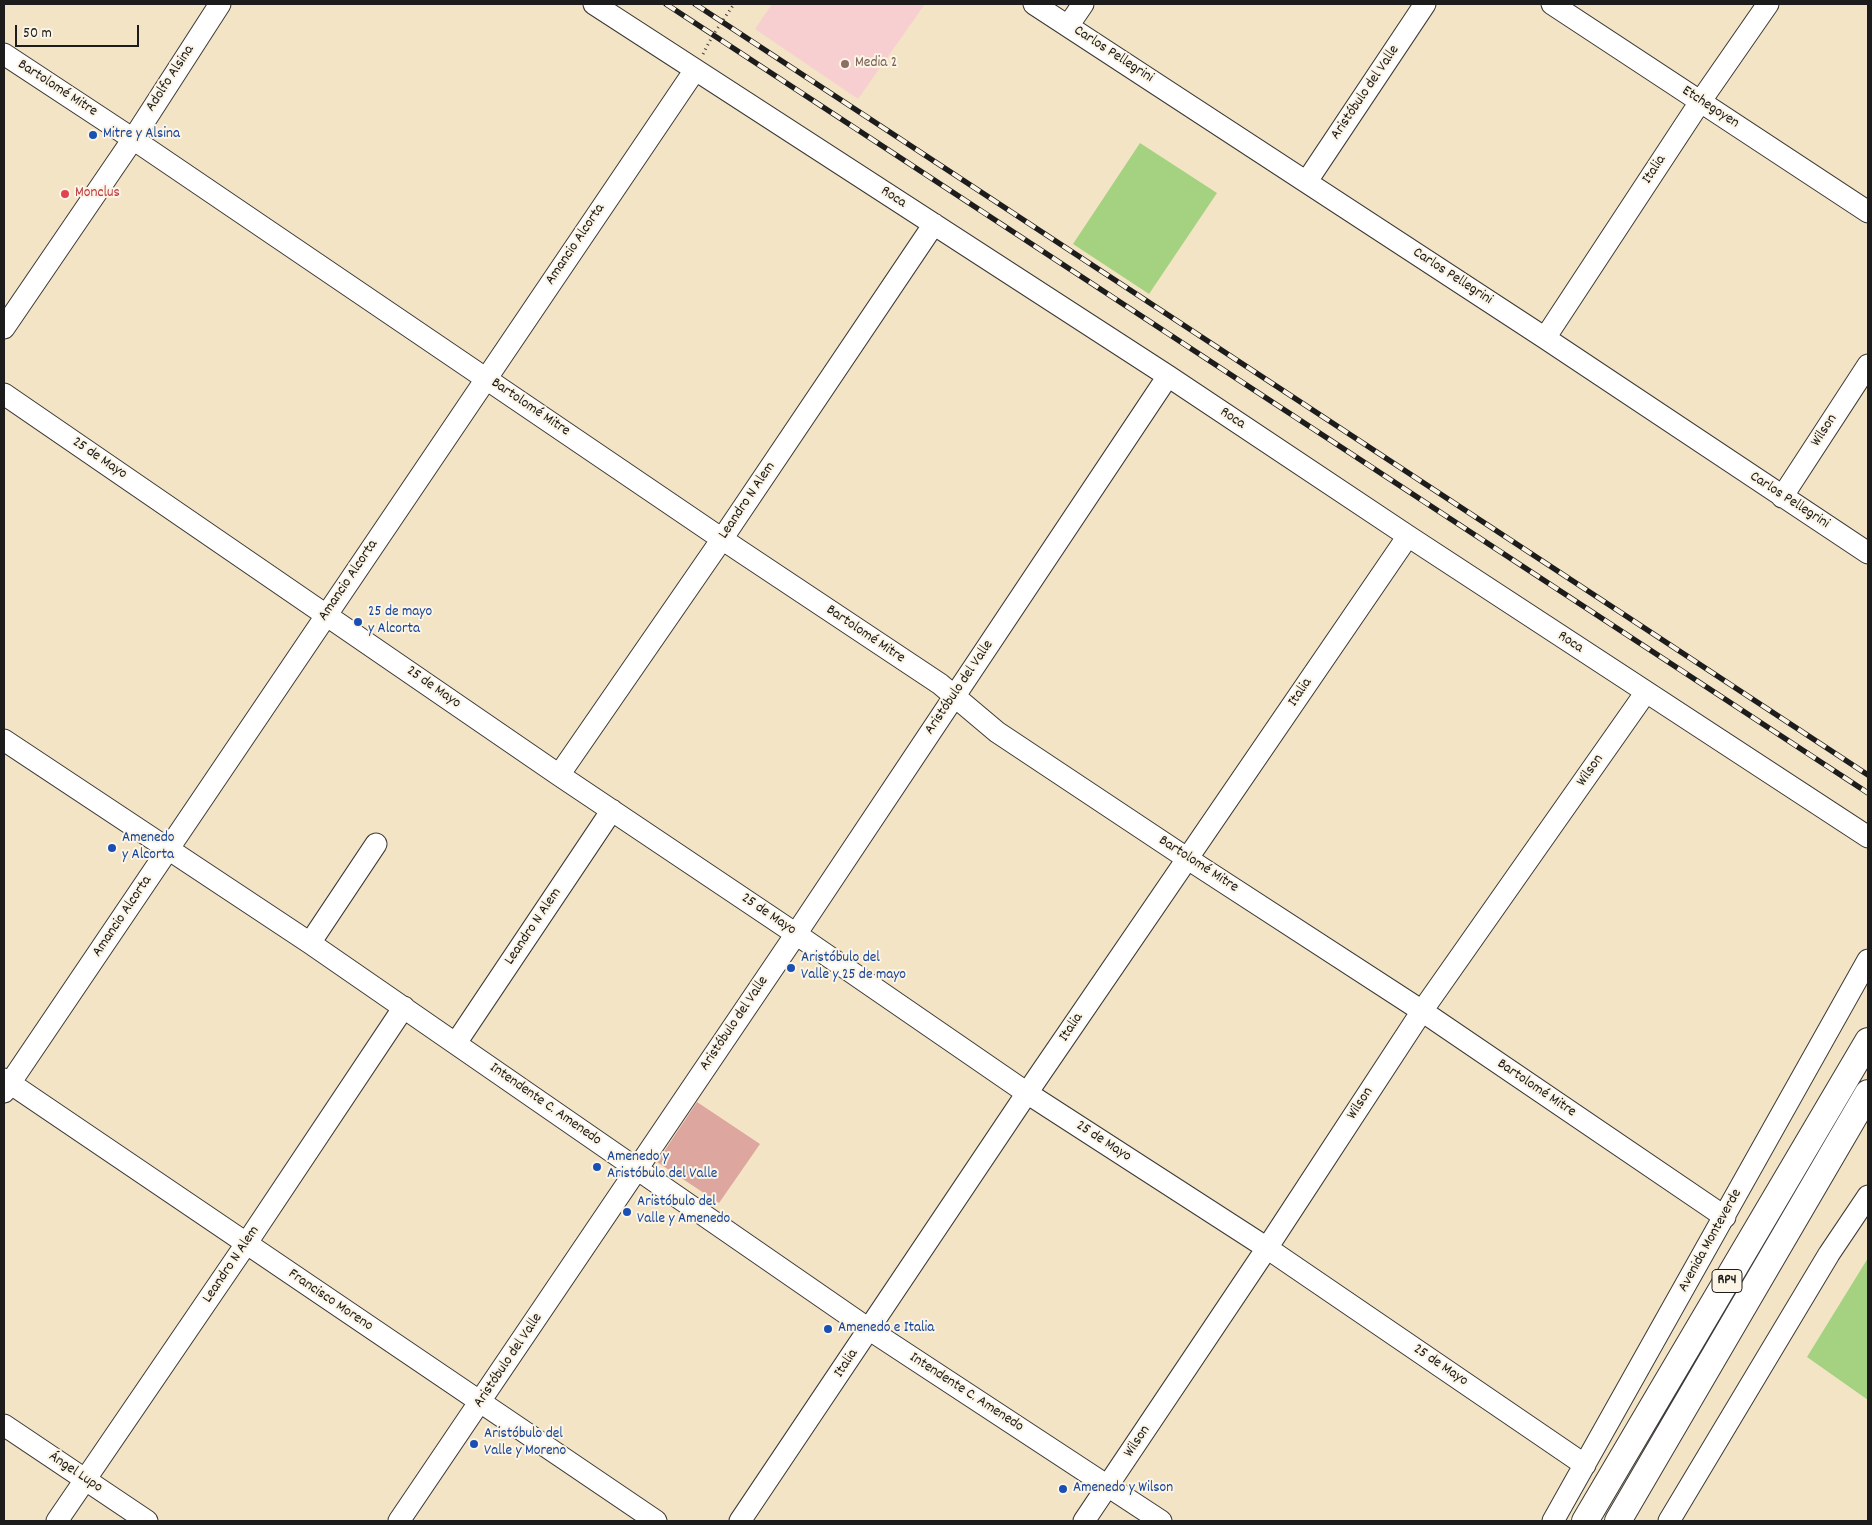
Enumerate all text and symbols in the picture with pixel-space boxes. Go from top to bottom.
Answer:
scale bar [18,15,141,47]
street label: Carlos Pellegrini [1070,22,1156,88]
text: 50 m [23,23,52,45]
street label: Adolfo Alsina [143,42,199,116]
street label: Aristóbulo del Valle [1328,42,1404,144]
place label: Media 2 [855,55,897,73]
street label: Bartolomé Mitre [14,57,100,121]
marker: Media 2 [839,58,851,70]
street label: Etchegoyen [1678,83,1742,133]
place label: Mitre y Alsina [103,126,180,144]
marker: Mitre y Alsina [87,129,99,141]
street label: Italia [1639,152,1671,188]
street label: Roca [877,183,909,213]
place label: Monclus [75,185,120,203]
marker: Monclus [59,188,71,200]
street label: Amancio Alcorta [542,201,610,289]
street label: Carlos Pellegrini [1409,244,1495,310]
street label: Bartolomé Mitre [487,375,573,441]
street label: Roca [1216,404,1248,434]
street label: Wilson [1808,411,1842,451]
street label: 25 de Mayo [68,434,130,484]
street label: Leandro N Alem [716,459,780,543]
street label: Carlos Pellegrini [1746,468,1832,534]
street label: Amancio Alcorta [315,537,383,625]
street label: Bartolomé Mitre [822,602,908,668]
place label: 25 de mayo y Alcorta [368,604,432,639]
marker: 25 de mayo y Alcorta [352,616,364,628]
street label: Roca [1554,628,1586,658]
street label: Aristóbulo del Valle [922,637,998,739]
street label: 25 de Mayo [402,663,464,713]
street label: Italia [1285,675,1317,711]
street label: Wilson [1574,752,1608,790]
place label: Amenedo y Alcorta [122,830,174,865]
street label: Bartolomé Mitre [1155,833,1241,897]
marker: Amenedo y Alcorta [106,842,118,854]
street label: Amancio Alcorta [89,873,157,961]
street label: Leandro N Alem [502,885,566,969]
street label: 25 de Mayo [737,890,799,940]
place label: Aristóbulo del Valle y 25 de mayo [801,950,906,985]
marker: Aristóbulo del Valle y 25 de mayo [785,962,797,974]
street label: Aristóbulo del Valle [697,973,773,1075]
street label: Italia [1056,1010,1088,1046]
street label: Bartolomé Mitre [1493,1056,1579,1122]
street label: Intendente C. Amenedo [486,1060,604,1150]
street label: Wilson [1344,1084,1378,1124]
street label: 25 de Mayo [1072,1117,1134,1167]
place label: Amenedo y Aristóbulo del Valle [607,1149,717,1184]
marker: Amenedo y Aristóbulo del Valle [591,1161,603,1173]
street label: Avenida Monteverde [1675,1186,1747,1296]
place label: Aristóbulo del Valle y Amenedo [637,1194,730,1229]
marker: Aristóbulo del Valle y Amenedo [621,1206,633,1218]
street label: Leandro N Alem [200,1223,264,1307]
street label: Francisco Moreno [284,1266,376,1336]
road number: RP4 [1712,1270,1742,1292]
street label: Aristóbulo del Valle [471,1310,547,1412]
place label: Amenedo e Italia [838,1320,934,1338]
marker: Amenedo e Italia [822,1323,834,1335]
street label: 25 de Mayo [1409,1341,1471,1391]
street label: Italia [831,1346,863,1382]
street label: Intendente C. Amenedo [906,1349,1026,1437]
street label: Wilson [1121,1423,1155,1461]
place label: Aristóbulo del Valle y Moreno [484,1426,566,1461]
marker: Aristóbulo del Valle y Moreno [468,1438,480,1450]
street label: Ángel Lupo [45,1448,105,1498]
place label: Amenedo y Wilson [1073,1480,1173,1498]
marker: Amenedo y Wilson [1057,1483,1069,1495]

